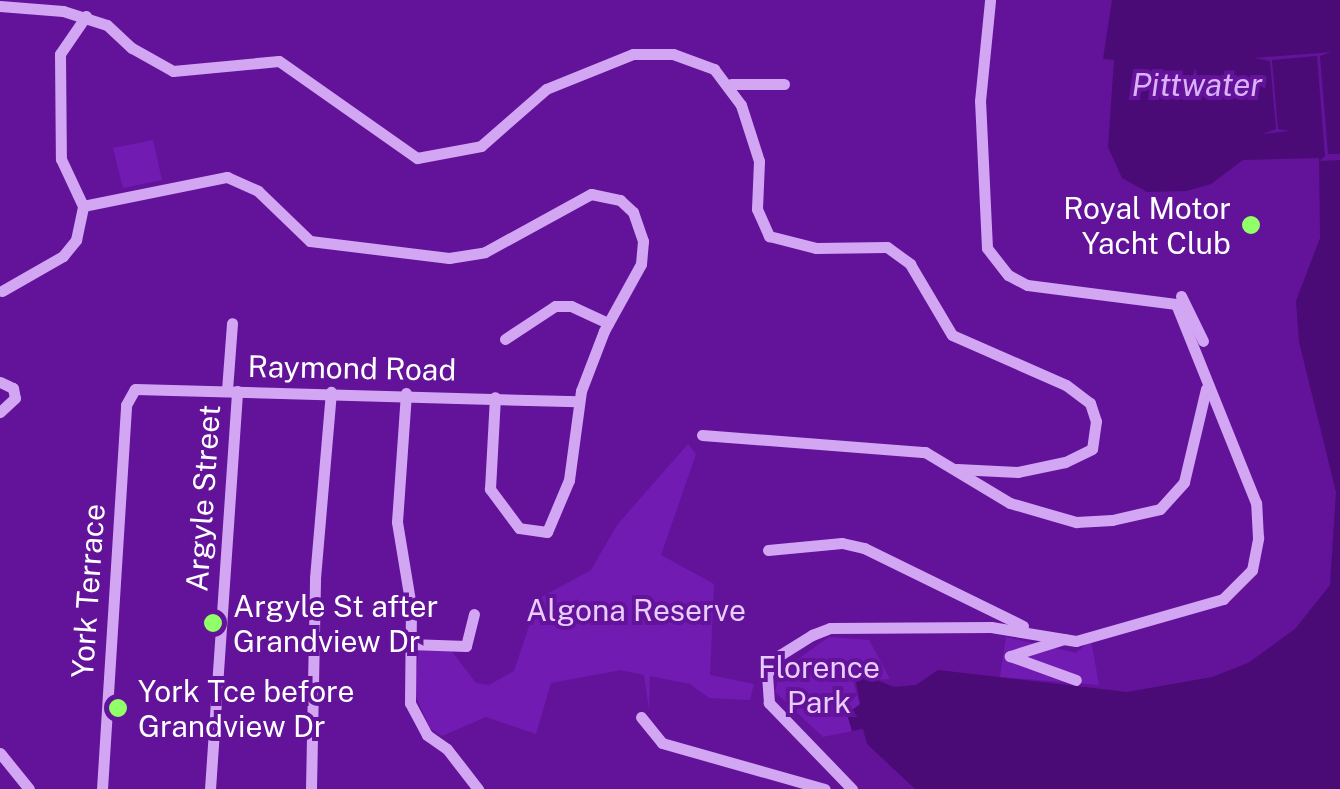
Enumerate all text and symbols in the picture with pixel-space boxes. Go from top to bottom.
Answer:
water label: Pittwater [1132,66,1262,104]
place label: Royal Motor Yacht Club [1063,190,1231,260]
marker: Royal Motor Yacht Club [1240,214,1262,236]
street label: Raymond Road [247,348,457,388]
street label: Argyle Street [179,403,227,593]
street label: York Terrace [64,503,112,679]
place label: Argyle St after Grandview Dr [233,588,438,658]
park label: Algona Reserve [526,592,746,628]
marker: Argyle St after Grandview Dr [202,612,224,634]
park label: Florence Park [758,649,880,720]
place label: York Tce before Grandview Dr [138,673,355,744]
marker: York Tce before Grandview Dr [107,697,129,719]

